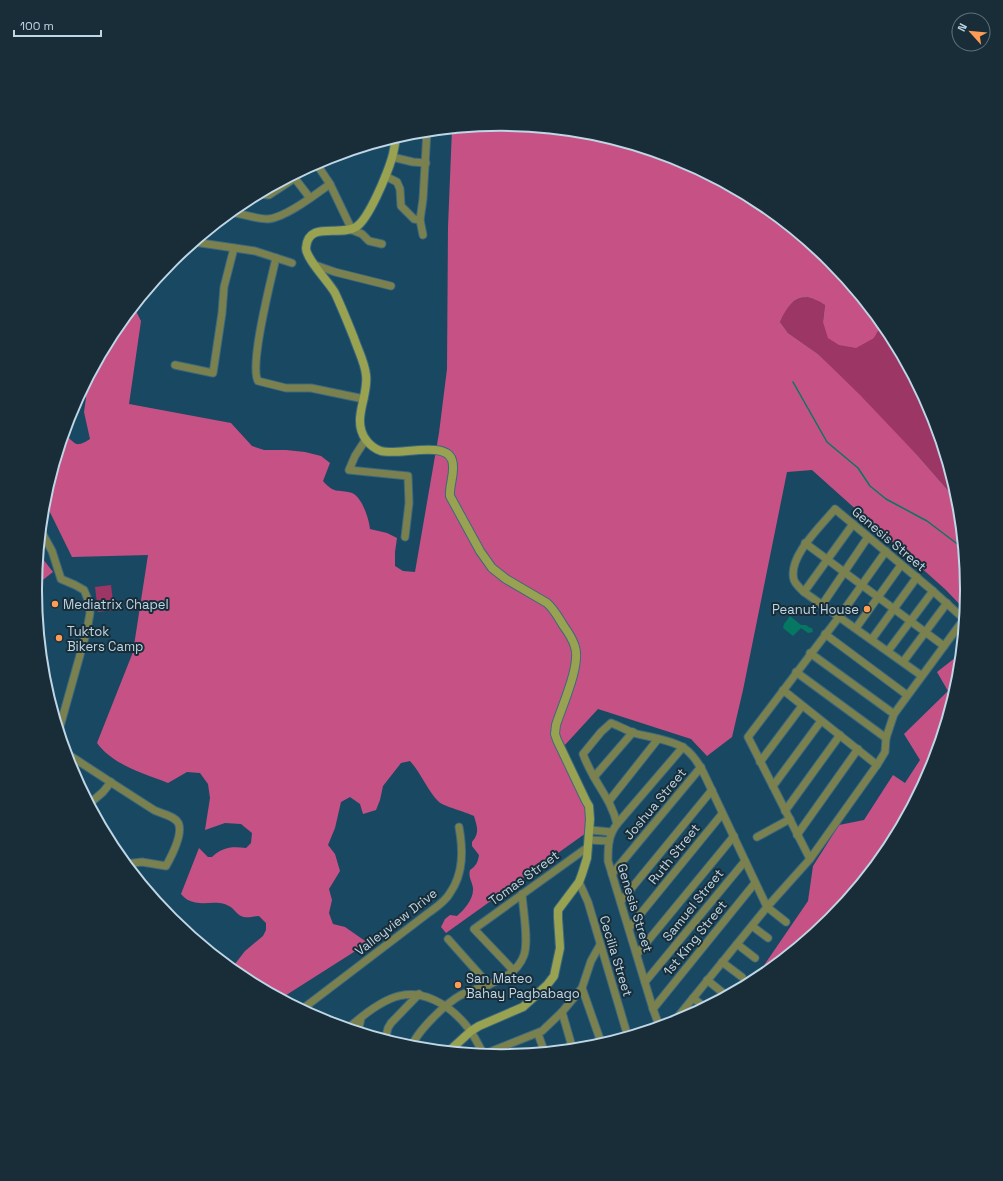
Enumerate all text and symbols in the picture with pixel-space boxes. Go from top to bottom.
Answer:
scale bar [14,12,101,38]
north arrow [951,12,991,52]
text: 100 m [20,18,54,34]
text: N [954,21,970,34]
street label: Genesis Street [848,503,930,575]
place label: Mediatrix Chapel [63,596,169,613]
marker: Mediatrix Chapel [50,599,60,609]
place label: Peanut House [772,601,859,618]
marker: Peanut House [862,604,872,614]
place label: Tuktok Bikers Camp [67,623,143,655]
marker: Tuktok Bikers Camp [54,633,64,643]
street label: Joshua Street [620,765,690,843]
street label: Ruth Street [644,820,704,888]
street label: Tomas Street [485,847,563,909]
street label: Genesis Street [613,862,657,954]
street label: Samuel Street [659,865,727,945]
street label: Valleyview Drive [351,885,441,959]
street label: 1st King Street [659,897,731,979]
street label: Cecilia Street [596,913,636,999]
place label: San Mateo Bahay Pagbabago [466,970,580,1002]
marker: San Mateo Bahay Pagbabago [453,980,463,990]

